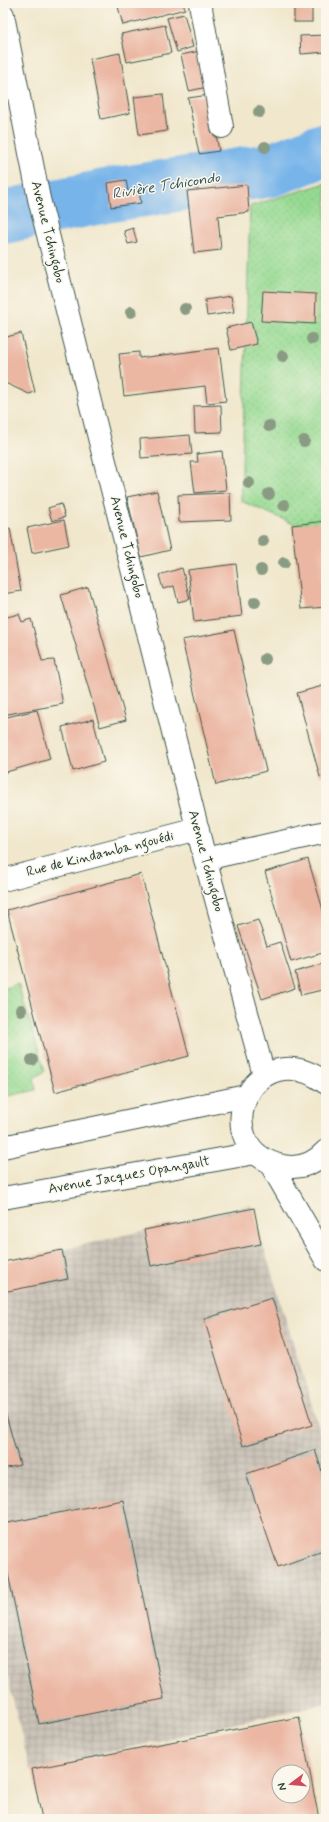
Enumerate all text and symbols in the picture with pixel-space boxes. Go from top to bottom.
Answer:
water label: Rivière Tchicondo [111,167,223,204]
street label: Avenue Tchingobo [25,179,69,285]
street label: Avenue Tchingobo [104,494,148,600]
street label: Avenue Tchingobo [182,808,228,914]
street label: Rue de Kindamba ngouédi [24,827,176,883]
street label: Avenue Jacques Opangault [47,1152,212,1198]
north arrow [271,1764,311,1804]
text: N [275,1781,290,1792]

